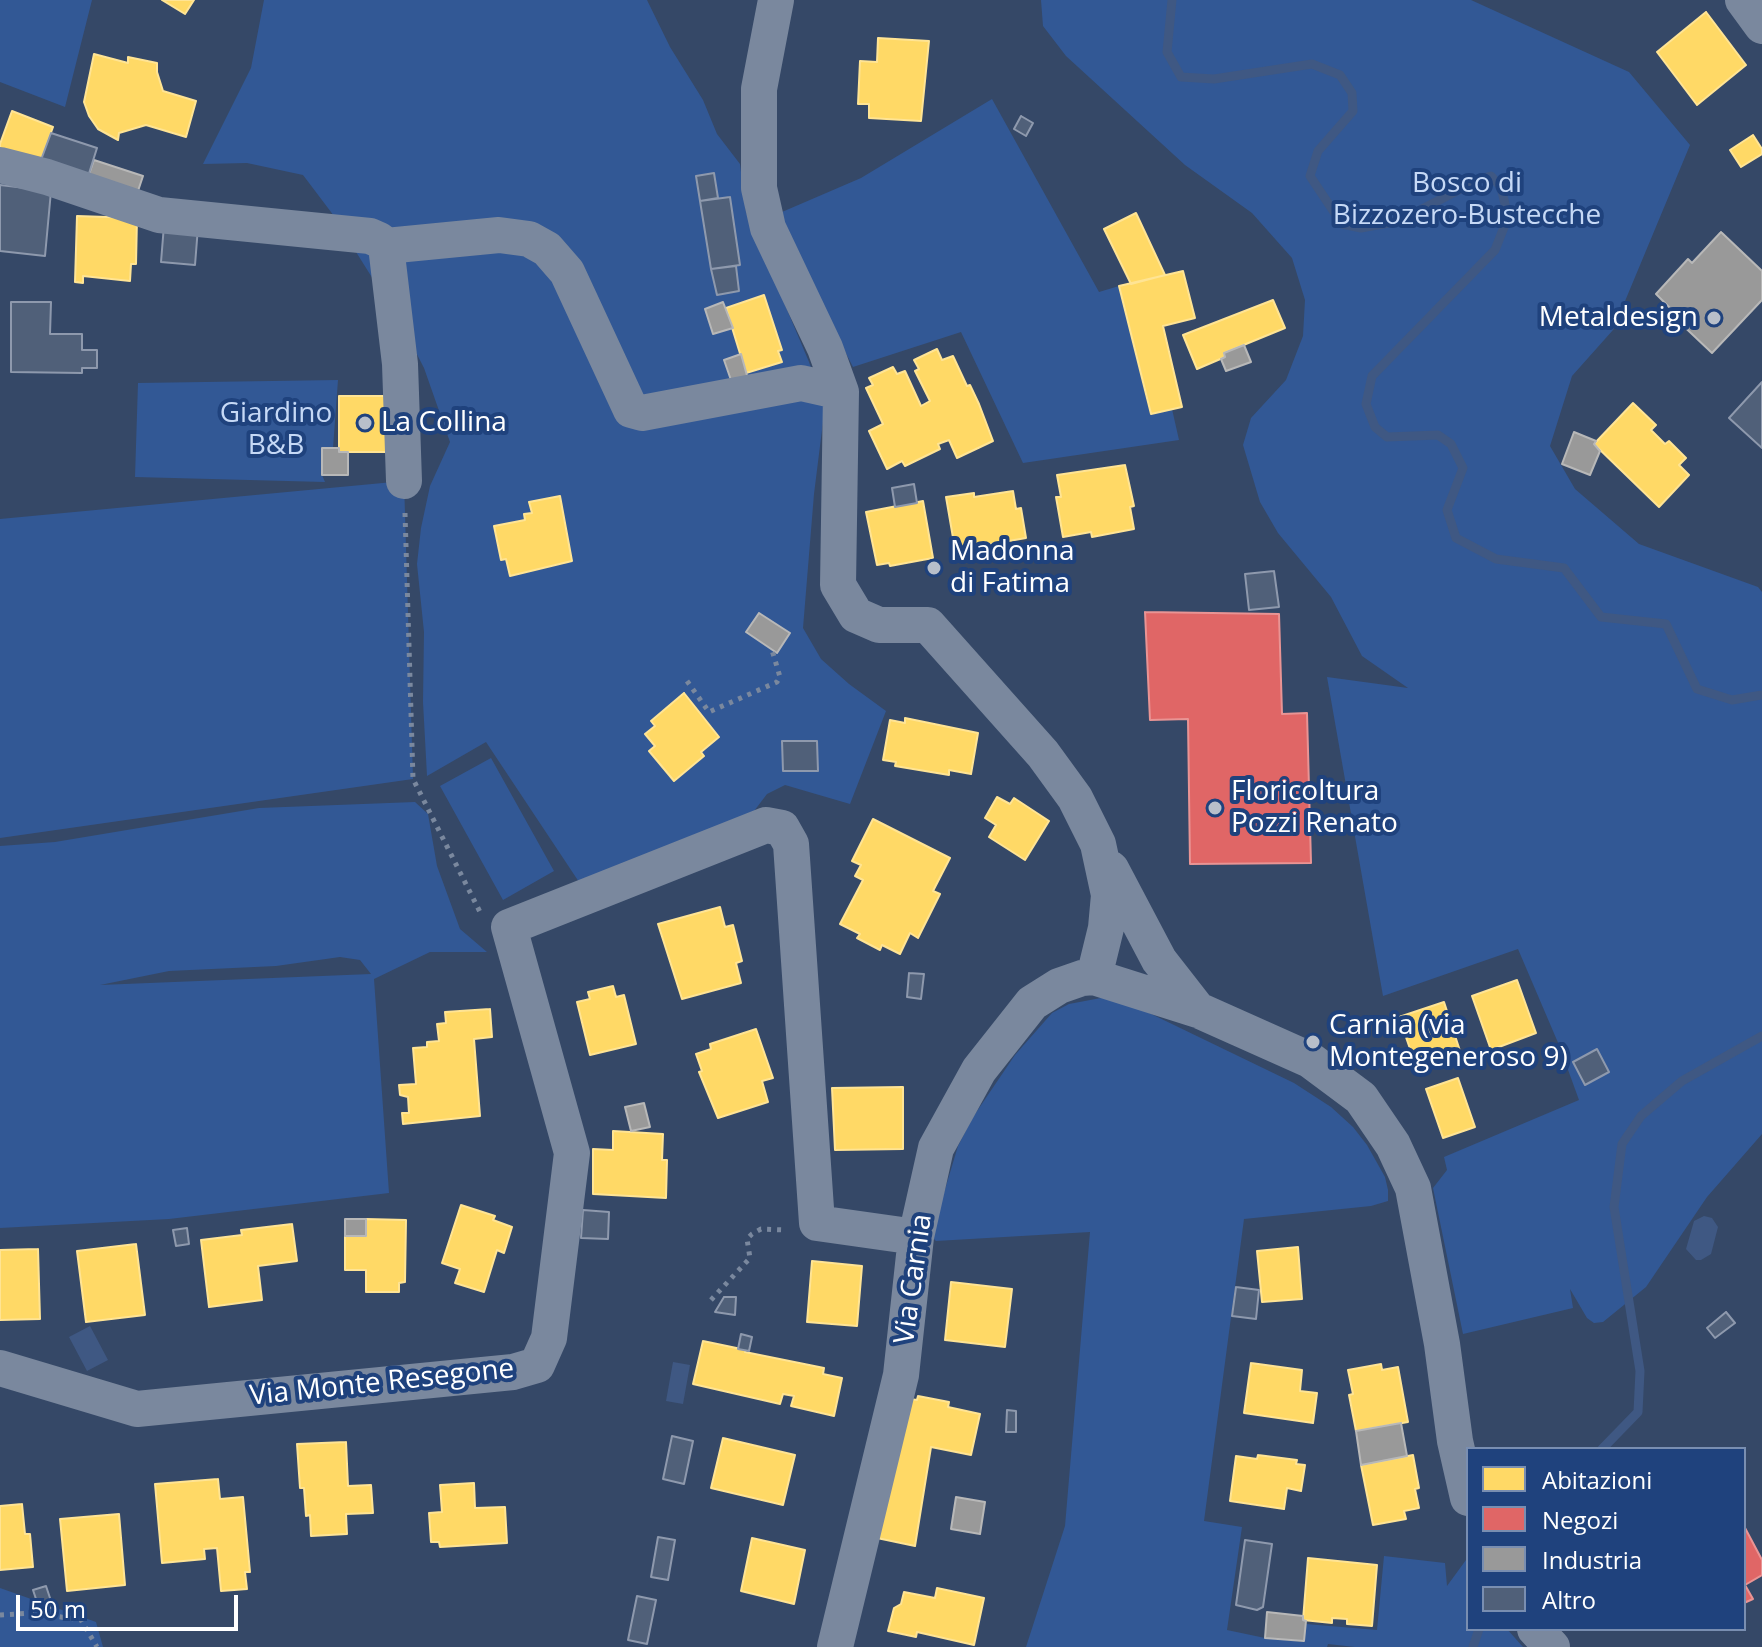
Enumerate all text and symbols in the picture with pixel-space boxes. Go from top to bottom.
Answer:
park label: Bosco di Bizzozero-Bustecche [1333,167,1601,233]
place label: Metaldesign [1539,301,1698,335]
marker: Metaldesign [1705,309,1723,327]
park label: Giardino B&B [220,397,332,463]
place label: La Collina [381,406,507,440]
marker: La Collina [356,414,374,432]
place label: Madonna di Fatima [950,535,1075,601]
marker: Madonna di Fatima [925,559,943,577]
place label: Floricoltura Pozzi Renato [1231,775,1398,841]
marker: Floricoltura Pozzi Renato [1206,799,1224,817]
place label: Carnia (via Montegeneroso 9) [1329,1009,1568,1075]
marker: Carnia (via Montegeneroso 9) [1304,1033,1322,1051]
street label: Via Carnia [888,1212,940,1346]
street label: Via Monte Resegone [248,1352,516,1414]
legend [1466,1447,1746,1631]
text: Abitazioni [1542,1463,1652,1496]
text: Negozi [1542,1503,1618,1536]
text: Industria [1542,1543,1642,1576]
scale bar [20,1579,242,1629]
text: Altro [1542,1583,1596,1616]
text: 50 m [30,1592,86,1625]

